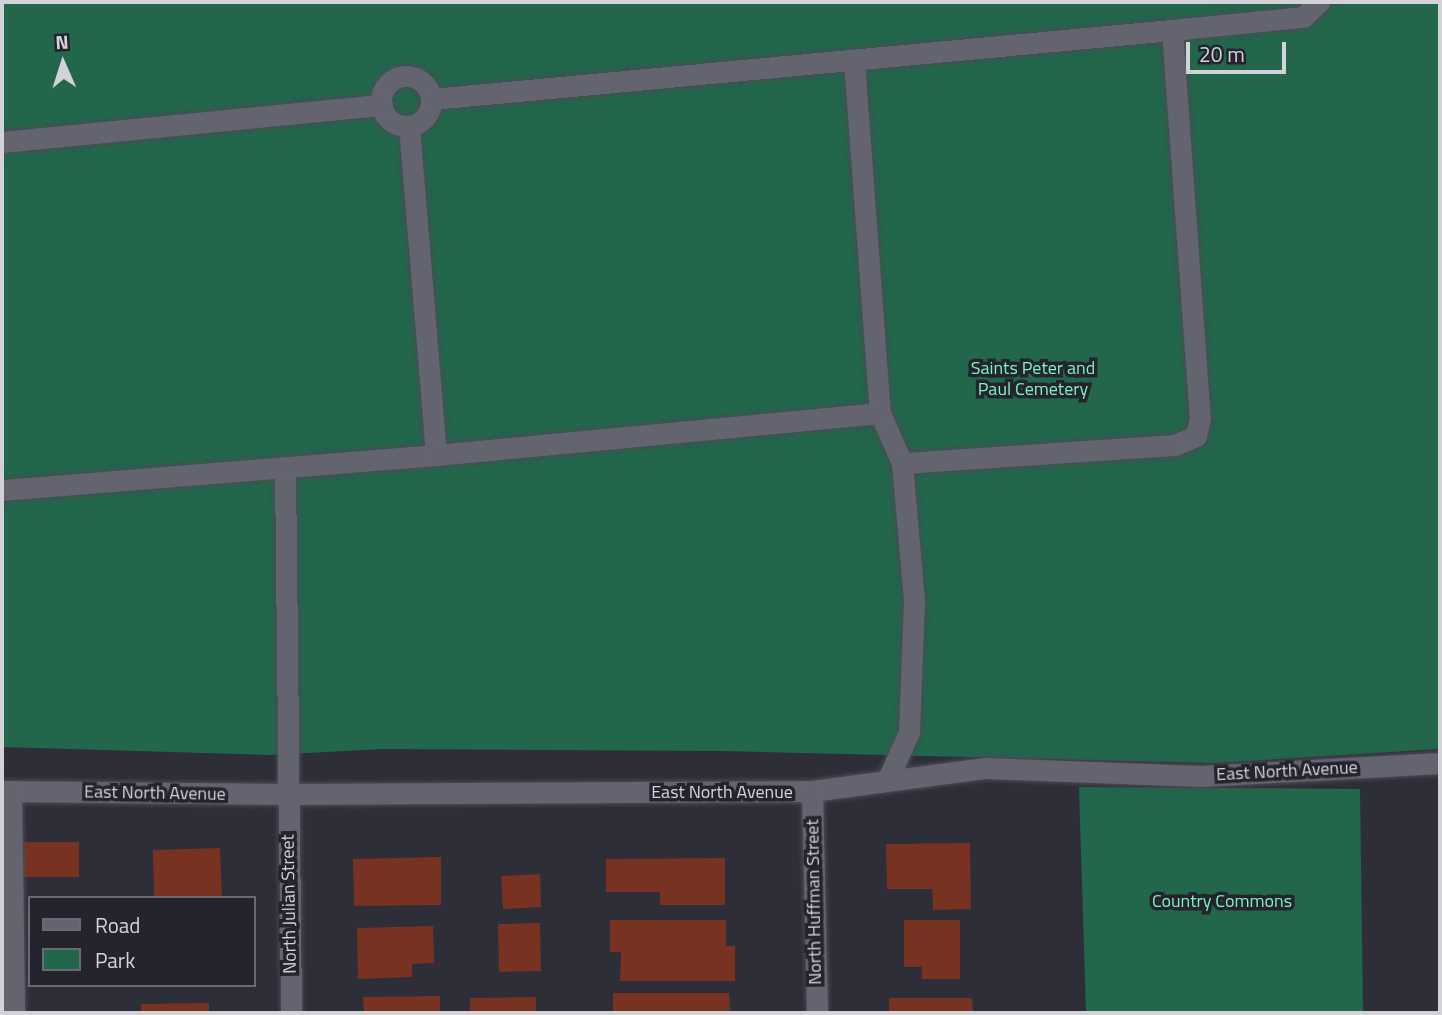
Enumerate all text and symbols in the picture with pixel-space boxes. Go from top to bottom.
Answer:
text: N [55,27,69,56]
north arrow [28,28,98,98]
scale bar [1190,28,1290,72]
text: 20 m [1199,38,1245,70]
park label: Saints Peter and Paul Cemetery [971,358,1095,400]
street label: East North Avenue [1216,757,1358,785]
street label: East North Avenue [84,781,226,805]
street label: East North Avenue [651,781,793,803]
street label: North Huffman Street [802,819,826,985]
street label: North Julian Street [277,834,301,974]
park label: Country Commons [1152,890,1292,912]
legend [28,896,256,987]
text: Road [95,909,140,941]
text: Park [95,944,135,976]

